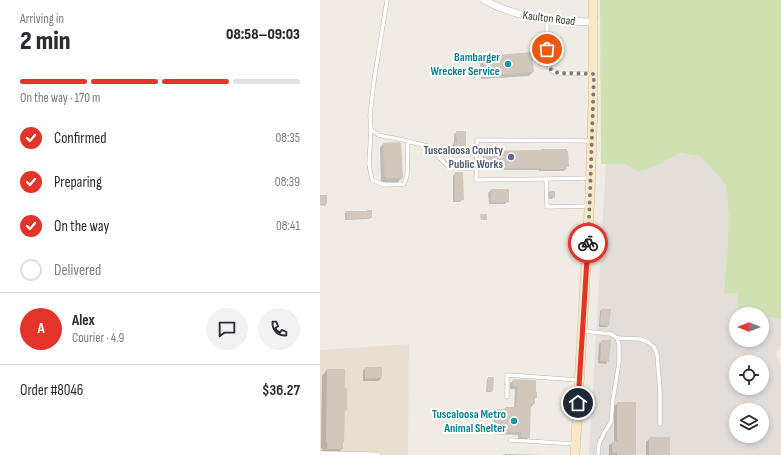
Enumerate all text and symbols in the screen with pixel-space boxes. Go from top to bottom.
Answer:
street label: Kaulton Road [522,8,576,29]
text: Arriving in [20,11,64,27]
text: 08:58–09:03 [226,25,300,44]
text: 2 min [20,26,70,57]
pin [530,32,564,66]
icon: bag [536,38,558,60]
place label: Bambarger Wrecker Service [431,50,500,79]
marker: Bambarger Wrecker Service [503,59,513,69]
text: On the way · 170 m [20,90,100,106]
icon: check [20,127,42,149]
text: Confirmed [54,129,107,148]
text: 08:35 [275,130,300,146]
place label: Tuscaloosa County Public Works [423,143,503,172]
marker: Tuscaloosa County Public Works [506,152,516,162]
icon: check [20,171,42,193]
text: Preparing [54,173,102,192]
text: 08:39 [275,174,300,190]
icon: check [20,215,42,237]
text: On the way [54,217,109,236]
text: 08:41 [276,218,300,234]
courier [568,223,608,263]
icon: bike [577,232,599,254]
text: Delivered [54,261,101,280]
north arrow [729,307,769,347]
map controls [729,307,769,443]
button: chat [206,308,248,350]
button: phone [258,308,300,350]
text: Alex [72,311,95,330]
text: A [37,319,45,338]
text: Courier · 4.9 [72,330,124,346]
button: locate [729,355,769,395]
text: Order #8046 [20,381,83,400]
text: $36.27 [262,381,300,400]
pin [561,386,595,420]
icon: home [567,392,589,414]
button: layers [729,403,769,443]
place label: Tuscaloosa Metro Animal Shelter [432,407,506,436]
marker: Tuscaloosa Metro Animal Shelter [509,416,519,426]

